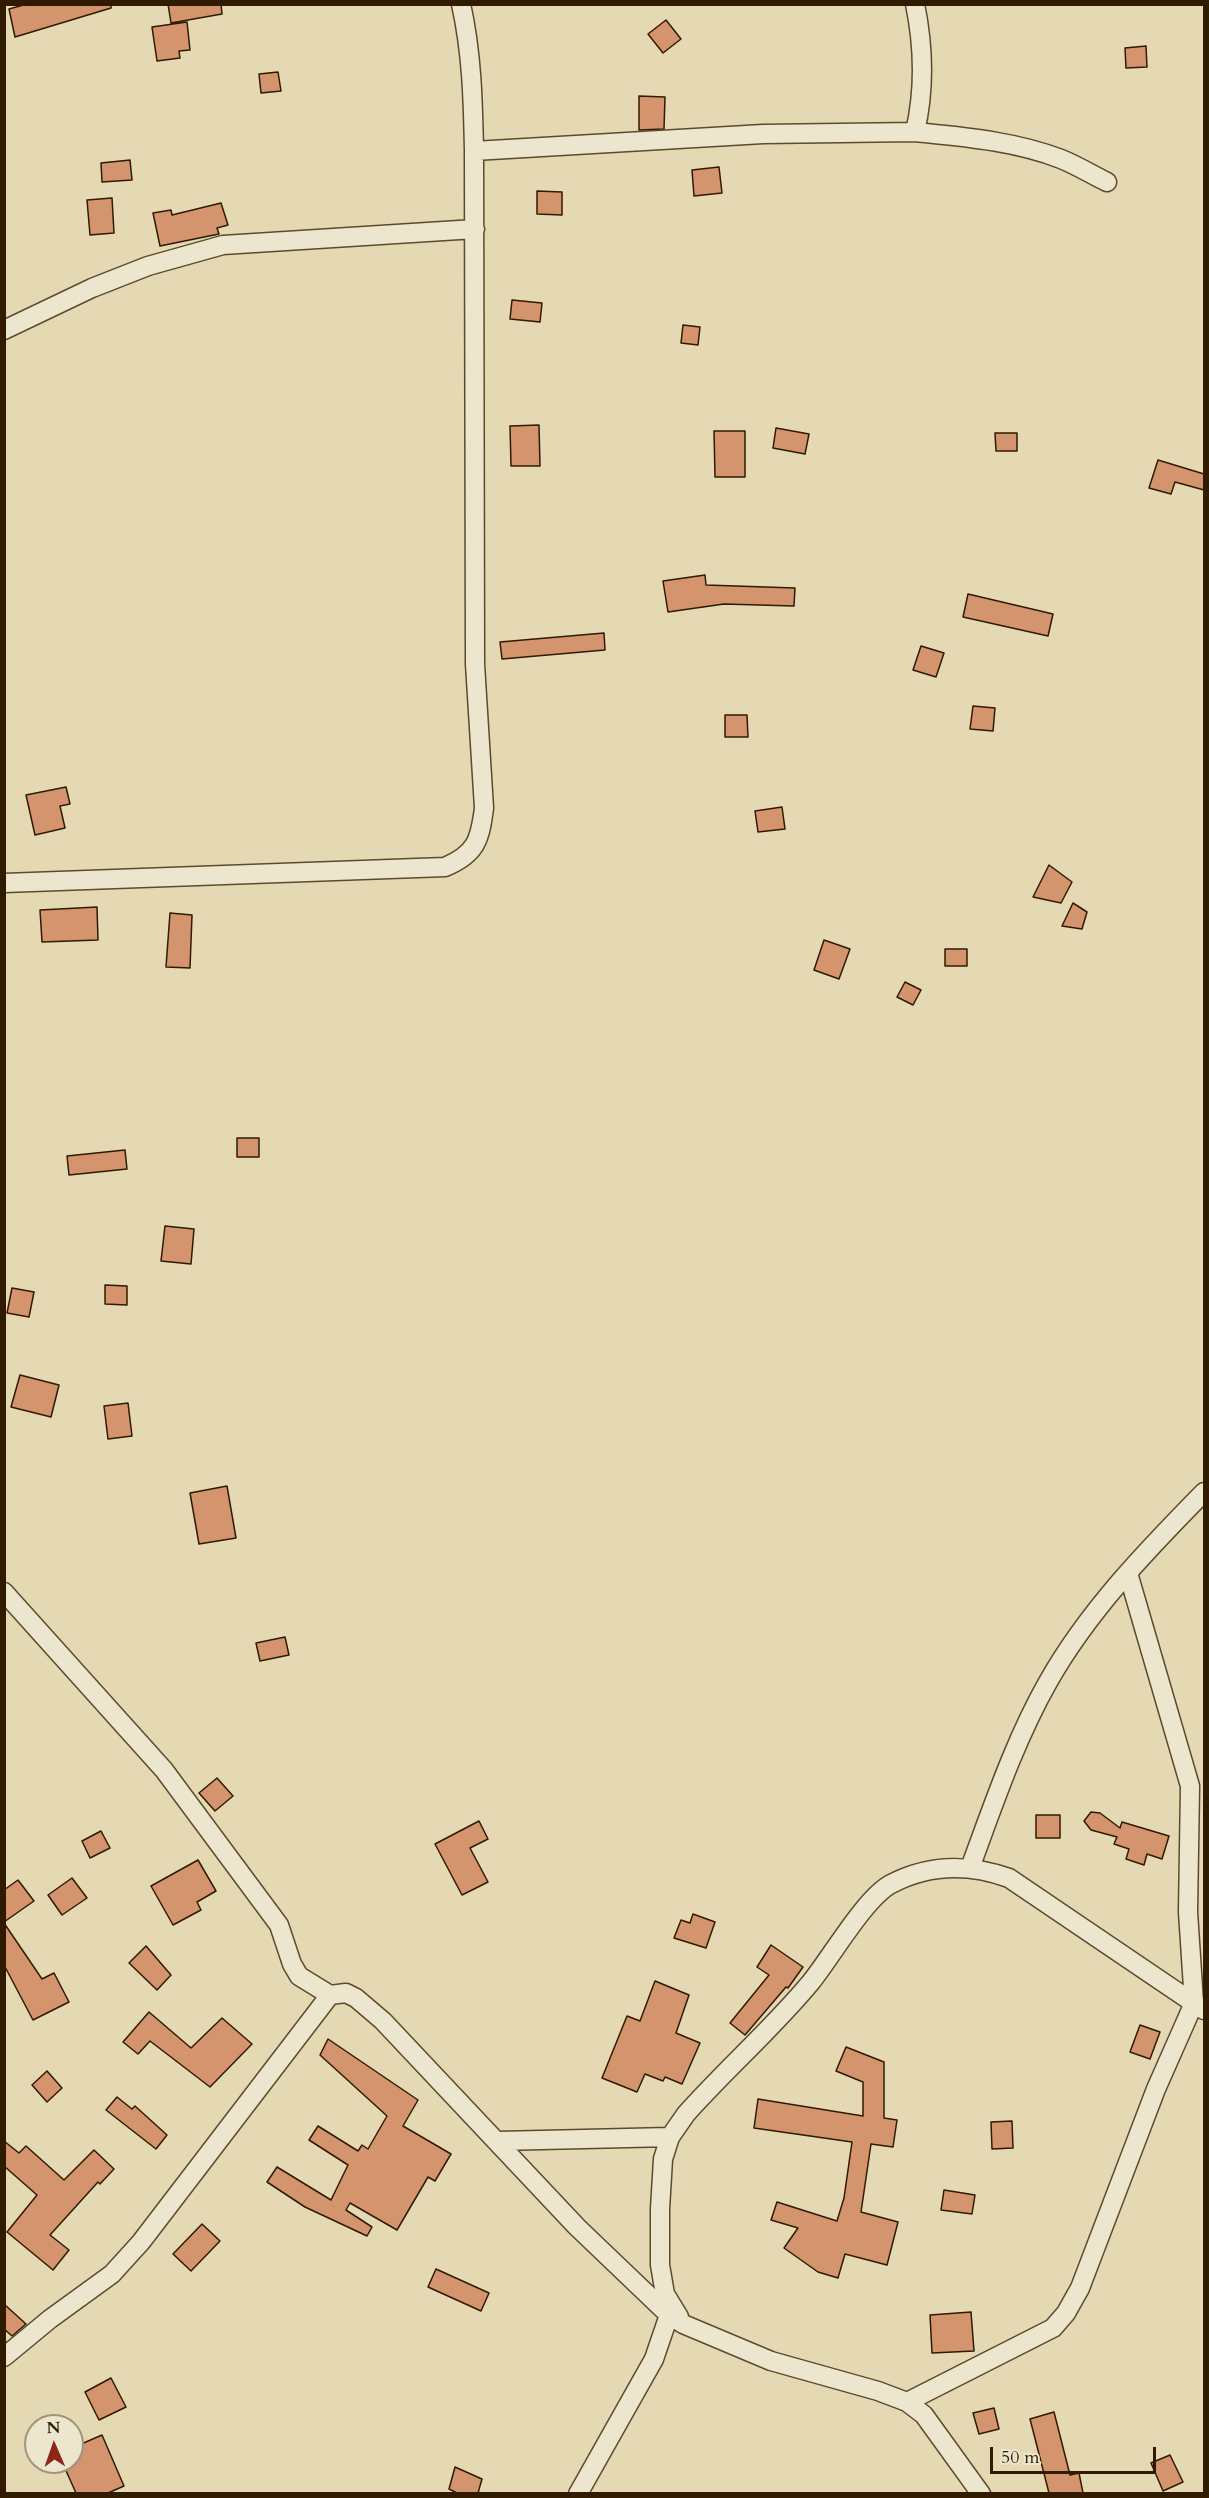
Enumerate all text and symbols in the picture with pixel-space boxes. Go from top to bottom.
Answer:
north arrow [24,2414,84,2474]
text: N [46,2417,61,2439]
scale bar [993,2435,1160,2473]
text: 50 m [1001,2445,1040,2470]

